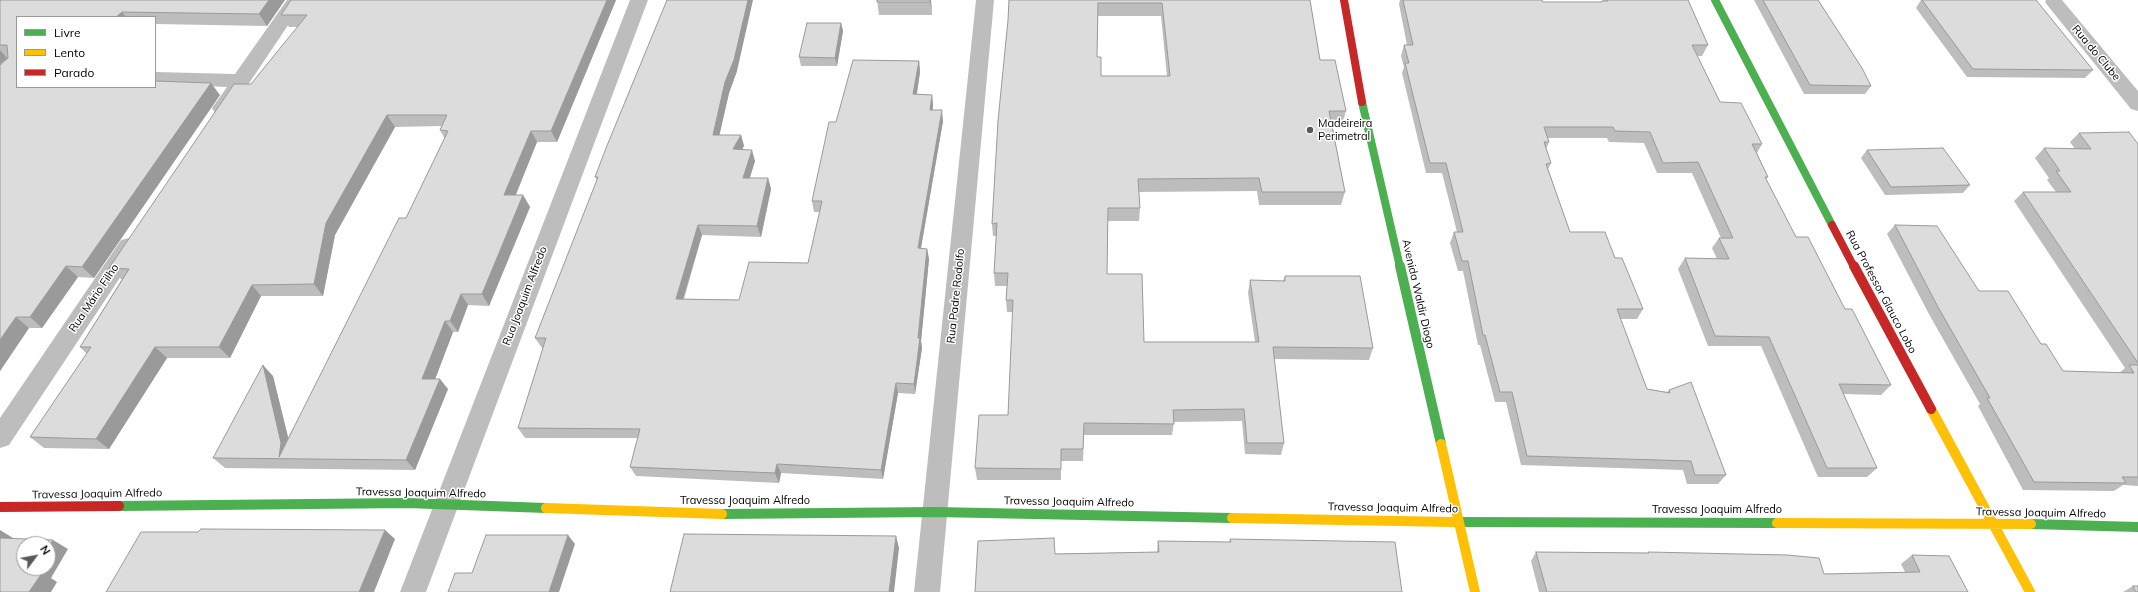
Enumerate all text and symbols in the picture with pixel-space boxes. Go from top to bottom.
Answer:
legend [16,16,156,88]
street label: Rua do Clube [2069,23,2123,83]
text: Livre [54,25,81,40]
text: Lento [54,45,85,60]
text: Parado [54,65,94,80]
place label: Madeireira Perimetral [1318,117,1372,143]
marker: Madeireira Perimetral [1305,125,1315,135]
street label: Rua Professor Glauco Lobo [1843,228,1919,356]
street label: Avenida Waldir Diogo [1399,238,1437,350]
street label: Rua Joaquim Alfredo [500,245,550,347]
street label: Rua Padre Rodolfo [944,248,968,344]
street label: Rua Mário Filho [66,261,122,335]
street label: Travessa Joaquim Alfredo [356,485,486,501]
street label: Travessa Joaquim Alfredo [32,486,162,502]
street label: Travessa Joaquim Alfredo [680,494,810,508]
street label: Travessa Joaquim Alfredo [1004,494,1134,510]
street label: Travessa Joaquim Alfredo [1328,500,1458,516]
street label: Travessa Joaquim Alfredo [1652,503,1782,517]
street label: Travessa Joaquim Alfredo [1976,505,2106,521]
north arrow [16,536,56,576]
text: N [37,543,53,557]

